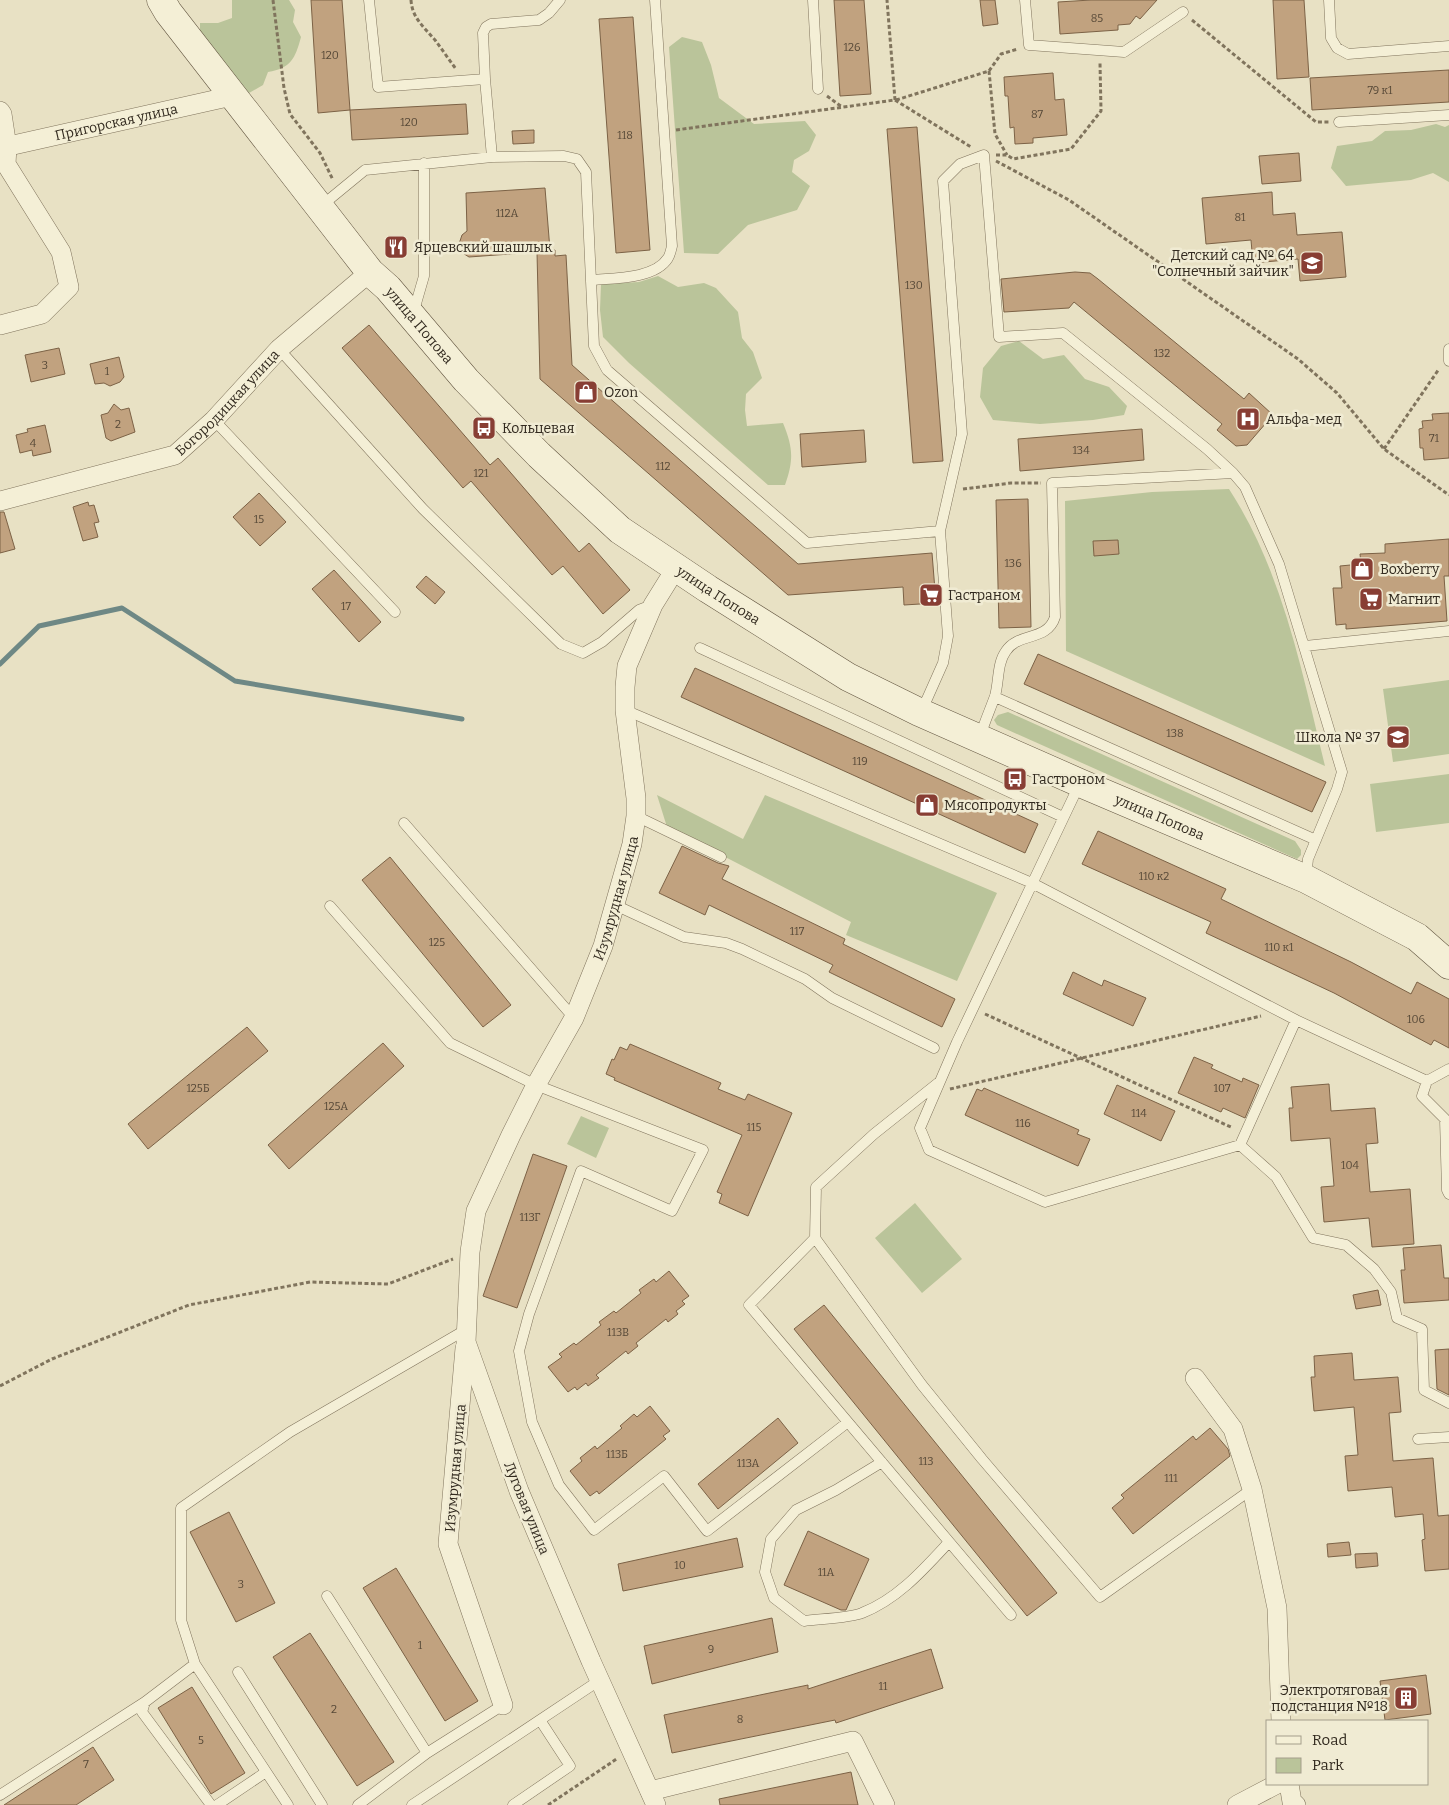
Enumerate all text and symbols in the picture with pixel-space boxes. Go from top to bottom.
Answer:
house number: 85 [1091,12,1103,25]
house number: 126 [844,41,860,54]
house number: 120 [321,49,339,62]
house number: 79 к1 [1368,84,1393,97]
street label: Пригорская улица [53,100,180,145]
house number: 87 [1031,108,1044,121]
house number: 120 [400,116,418,129]
house number: 118 [617,129,633,142]
house number: 112А [496,207,519,220]
house number: 81 [1234,211,1246,224]
restaurant icon: Ярцевский шашлык [383,234,409,260]
place label: Ярцевский шашлык [414,239,553,256]
place label: Детский сад № 64 "Солнечный зайчик" [1152,247,1294,280]
school or university icon: Детский сад № 64 "Солнечный зайчик" [1299,250,1325,276]
house number: 130 [905,279,923,292]
street label: улица Попова [381,283,457,368]
street label: Богородицкая улица [172,346,283,460]
house number: 132 [1154,347,1170,360]
house number: 3 [42,359,48,372]
house number: 1 [105,365,110,378]
shop icon: Ozon [573,379,599,405]
place label: Ozon [604,384,638,401]
hospital icon: Альфа-мед [1235,406,1261,432]
place label: Альфа-мед [1266,411,1342,428]
bus stop icon: Кольцевая [471,415,497,441]
house number: 2 [115,418,121,431]
place label: Кольцевая [502,420,575,437]
house number: 71 [1429,432,1440,445]
house number: 4 [30,437,37,450]
house number: 134 [1072,444,1090,457]
house number: 112 [656,460,670,473]
house number: 121 [474,467,489,480]
house number: 15 [254,513,264,526]
shop icon: Boxberry [1349,556,1375,582]
house number: 136 [1004,557,1022,570]
place label: Boxberry [1380,561,1440,578]
street label: улица Попова [672,562,763,629]
supermarket icon: Гастраном [918,582,944,608]
supermarket icon: Магнит [1358,586,1384,612]
place label: Гастраном [948,587,1021,604]
place label: Магнит [1388,591,1440,608]
house number: 17 [341,600,351,613]
school or university icon: Школа № 37 [1385,724,1411,750]
house number: 138 [1166,727,1184,740]
place label: Школа № 37 [1296,729,1380,746]
house number: 119 [852,755,868,768]
bus stop icon: Гастроном [1002,766,1028,792]
place label: Гастроном [1032,771,1105,788]
street label: улица Попова [1111,790,1207,844]
shop icon: Мясопродукты [914,792,940,818]
place label: Мясопродукты [944,797,1047,814]
street label: Изумрудная улица [590,835,642,963]
house number: 110 к2 [1139,870,1169,883]
house number: 117 [790,925,805,938]
house number: 125 [429,936,445,949]
house number: 110 к1 [1264,941,1294,954]
house number: 106 [1407,1013,1425,1026]
house number: 125Б [186,1082,210,1095]
house number: 107 [1213,1082,1231,1095]
house number: 125А [324,1100,348,1113]
house number: 114 [1131,1107,1147,1120]
house number: 116 [1015,1117,1031,1130]
house number: 115 [747,1121,762,1134]
house number: 104 [1341,1159,1360,1172]
house number: 113Г [519,1211,541,1224]
house number: 113В [607,1326,629,1339]
street label: Изумрудная улица [441,1403,470,1533]
house number: 113Б [606,1448,628,1461]
house number: 113 [918,1455,934,1468]
house number: 113А [737,1457,759,1470]
street label: Луговая улица [500,1459,553,1557]
house number: 111 [1164,1472,1178,1485]
house number: 10 [674,1559,686,1572]
house number: 11А [818,1566,835,1579]
house number: 3 [238,1578,244,1591]
house number: 1 [418,1639,423,1652]
house number: 9 [708,1643,714,1656]
house number: 11 [879,1680,888,1693]
place label: Электротяговая подстанция №18 [1271,1682,1388,1715]
building icon: Электротяговая подстанция №18 [1393,1685,1419,1711]
house number: 2 [331,1703,337,1716]
house number: 8 [737,1713,743,1726]
legend [1266,1720,1429,1785]
text: Road [1312,1731,1347,1749]
house number: 5 [198,1734,204,1747]
text: Park [1312,1756,1344,1774]
house number: 7 [83,1758,89,1771]

